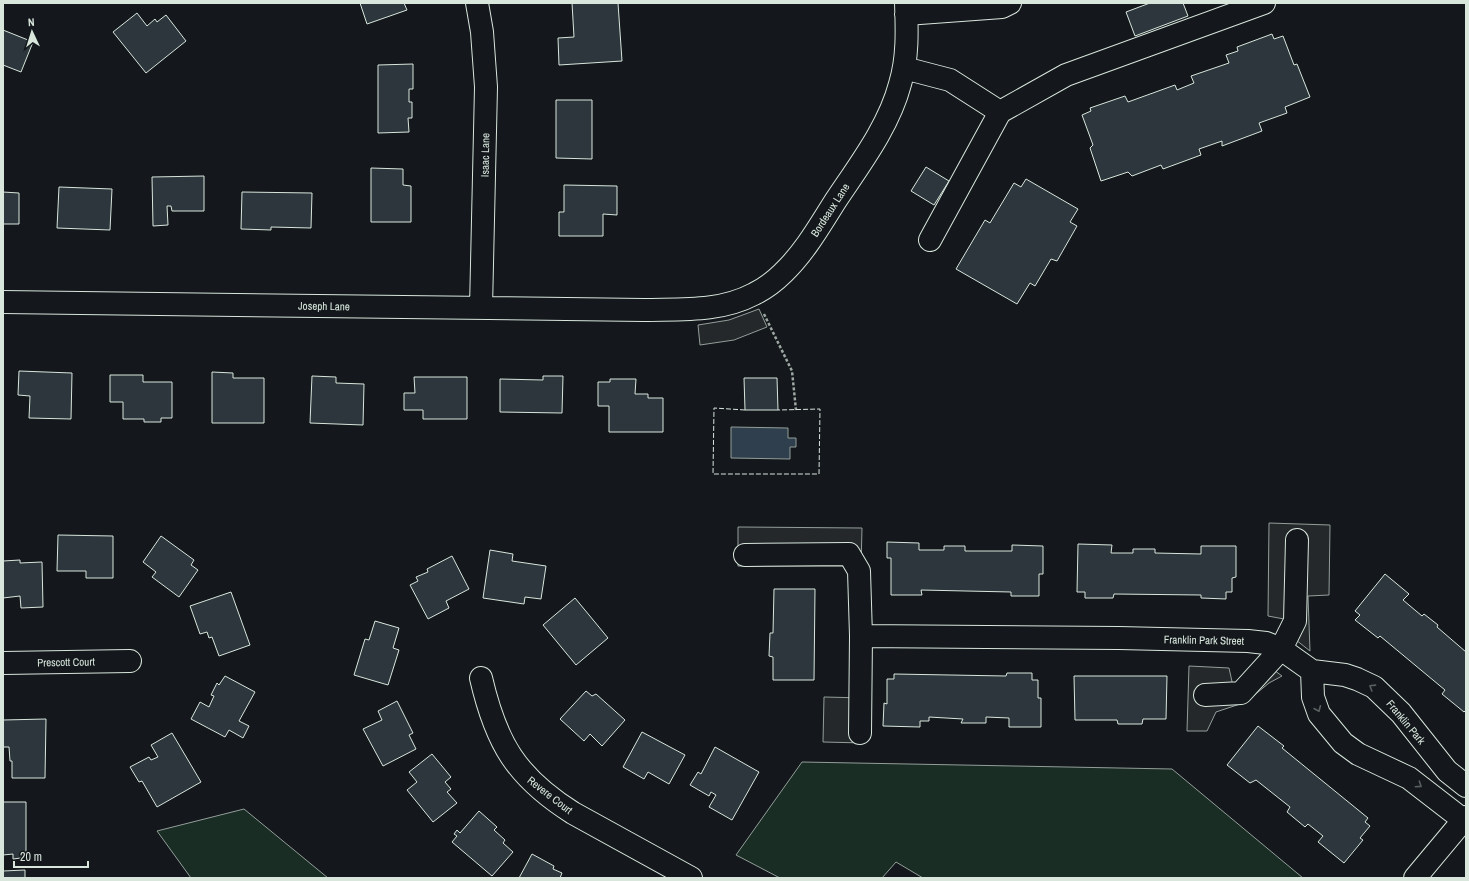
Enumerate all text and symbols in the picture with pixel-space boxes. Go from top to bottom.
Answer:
north arrow [12,12,52,52]
text: N [28,15,35,29]
street label: Isaac Lane [478,133,492,177]
street label: Bordeaux Lane [807,181,853,239]
street label: Joseph Lane [298,299,350,313]
street label: Franklin Park Street [1164,632,1245,648]
street label: Prescott Court [37,654,95,670]
one-way arrow [1369,685,1376,692]
street label: Franklin Park [1383,697,1429,747]
one-way arrow [1313,705,1321,712]
street label: Revere Court [525,773,576,817]
one-way arrow [1415,780,1422,788]
scale bar [14,843,88,869]
text: 20 m [20,849,42,865]

